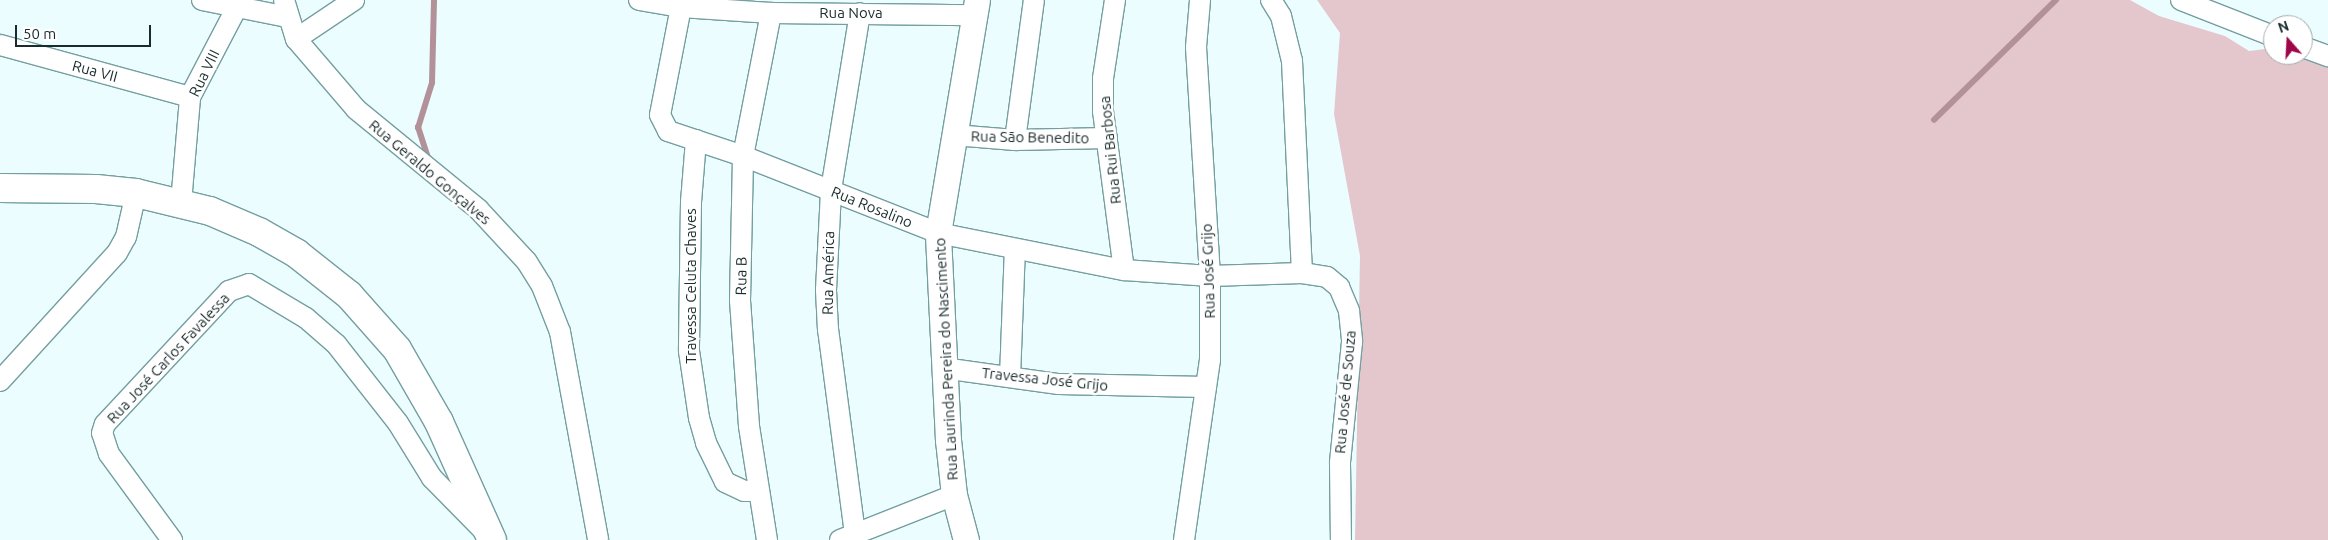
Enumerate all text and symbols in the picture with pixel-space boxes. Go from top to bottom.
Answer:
street label: Rua Nova [819,4,883,22]
scale bar [18,15,154,47]
north arrow [2263,15,2313,65]
text: N [2276,17,2291,36]
text: 50 m [23,25,56,42]
street label: Rua VIII [185,47,223,99]
street label: Rua VII [70,56,120,86]
street label: Rua Rui Barbosa [1095,95,1125,205]
street label: Rua Geraldo Gonçalves [365,116,495,228]
street label: Rua São Benedito [971,127,1089,147]
street label: Rua Rosalino [829,182,915,232]
street label: Travessa Celuta Chaves [682,208,700,364]
street label: Rua José Grijo [1197,223,1219,319]
street label: Rua América [818,231,838,315]
street label: Rua Laurinda Pereira do Nascimento [931,237,961,481]
street label: Rua B [732,257,750,295]
street label: Rua José Carlos Favalessa [103,289,233,427]
street label: Rua José de Souza [1331,330,1359,454]
street label: Travessa José Grijo [981,363,1109,395]

